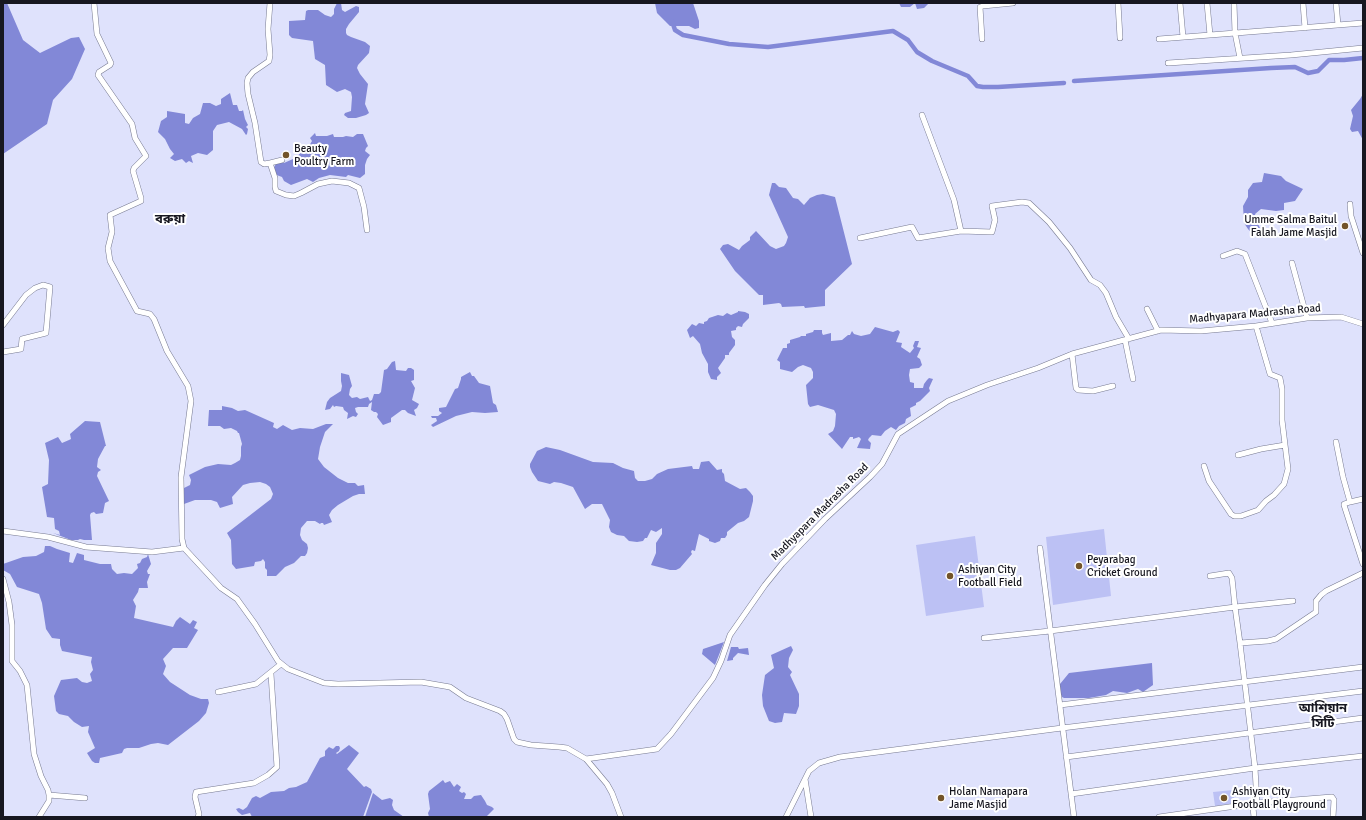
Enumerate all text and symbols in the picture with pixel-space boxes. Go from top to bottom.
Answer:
place label: Beauty Poultry Farm [294,142,354,168]
marker: Beauty Poultry Farm [281,150,291,160]
district label: বরুয়া [155,212,185,228]
place label: Umme Salma Baitul Falah Jame Masjid [1244,213,1337,239]
marker: Umme Salma Baitul Falah Jame Masjid [1340,221,1350,231]
street label: Madhyapara Madrasha Road [1189,302,1321,326]
street label: Madhyapara Madrasha Road [769,461,871,563]
place label: Peyarabag Cricket Ground [1087,553,1158,579]
marker: Peyarabag Cricket Ground [1074,561,1084,571]
place label: Ashiyan City Football Field [958,563,1022,589]
marker: Ashiyan City Football Field [945,571,955,581]
district label: আশিয়ান সিটি [1299,701,1347,732]
place label: Holan Namapara Jame Masjid [949,785,1028,811]
place label: Ashiyan City Football Playground [1232,785,1326,811]
marker: Holan Namapara Jame Masjid [936,793,946,803]
marker: Ashiyan City Football Playground [1219,793,1229,803]

